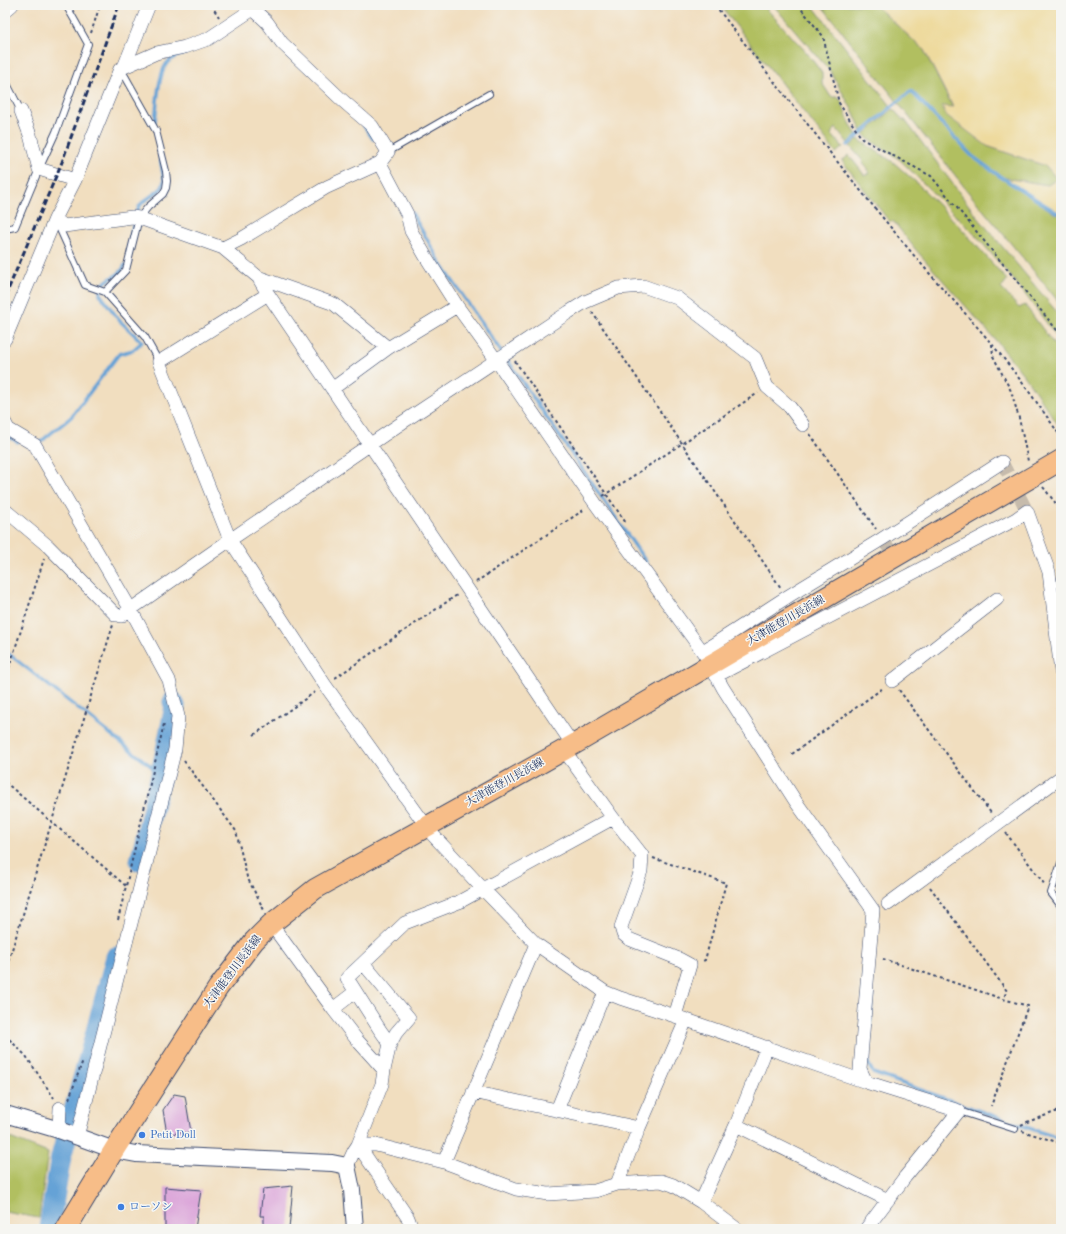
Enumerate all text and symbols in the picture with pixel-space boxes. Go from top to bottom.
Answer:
street label: 大津能登川長浜線 [744,593,827,648]
street label: 大津能登川長浜線 [463,755,546,809]
street label: 大津能登川長浜線 [201,932,264,1010]
marker: Petit Doll [137,1130,147,1140]
place label: Petit Doll [150,1130,196,1141]
marker: ローソン [116,1202,126,1212]
place label: ローソン [129,1202,173,1213]

